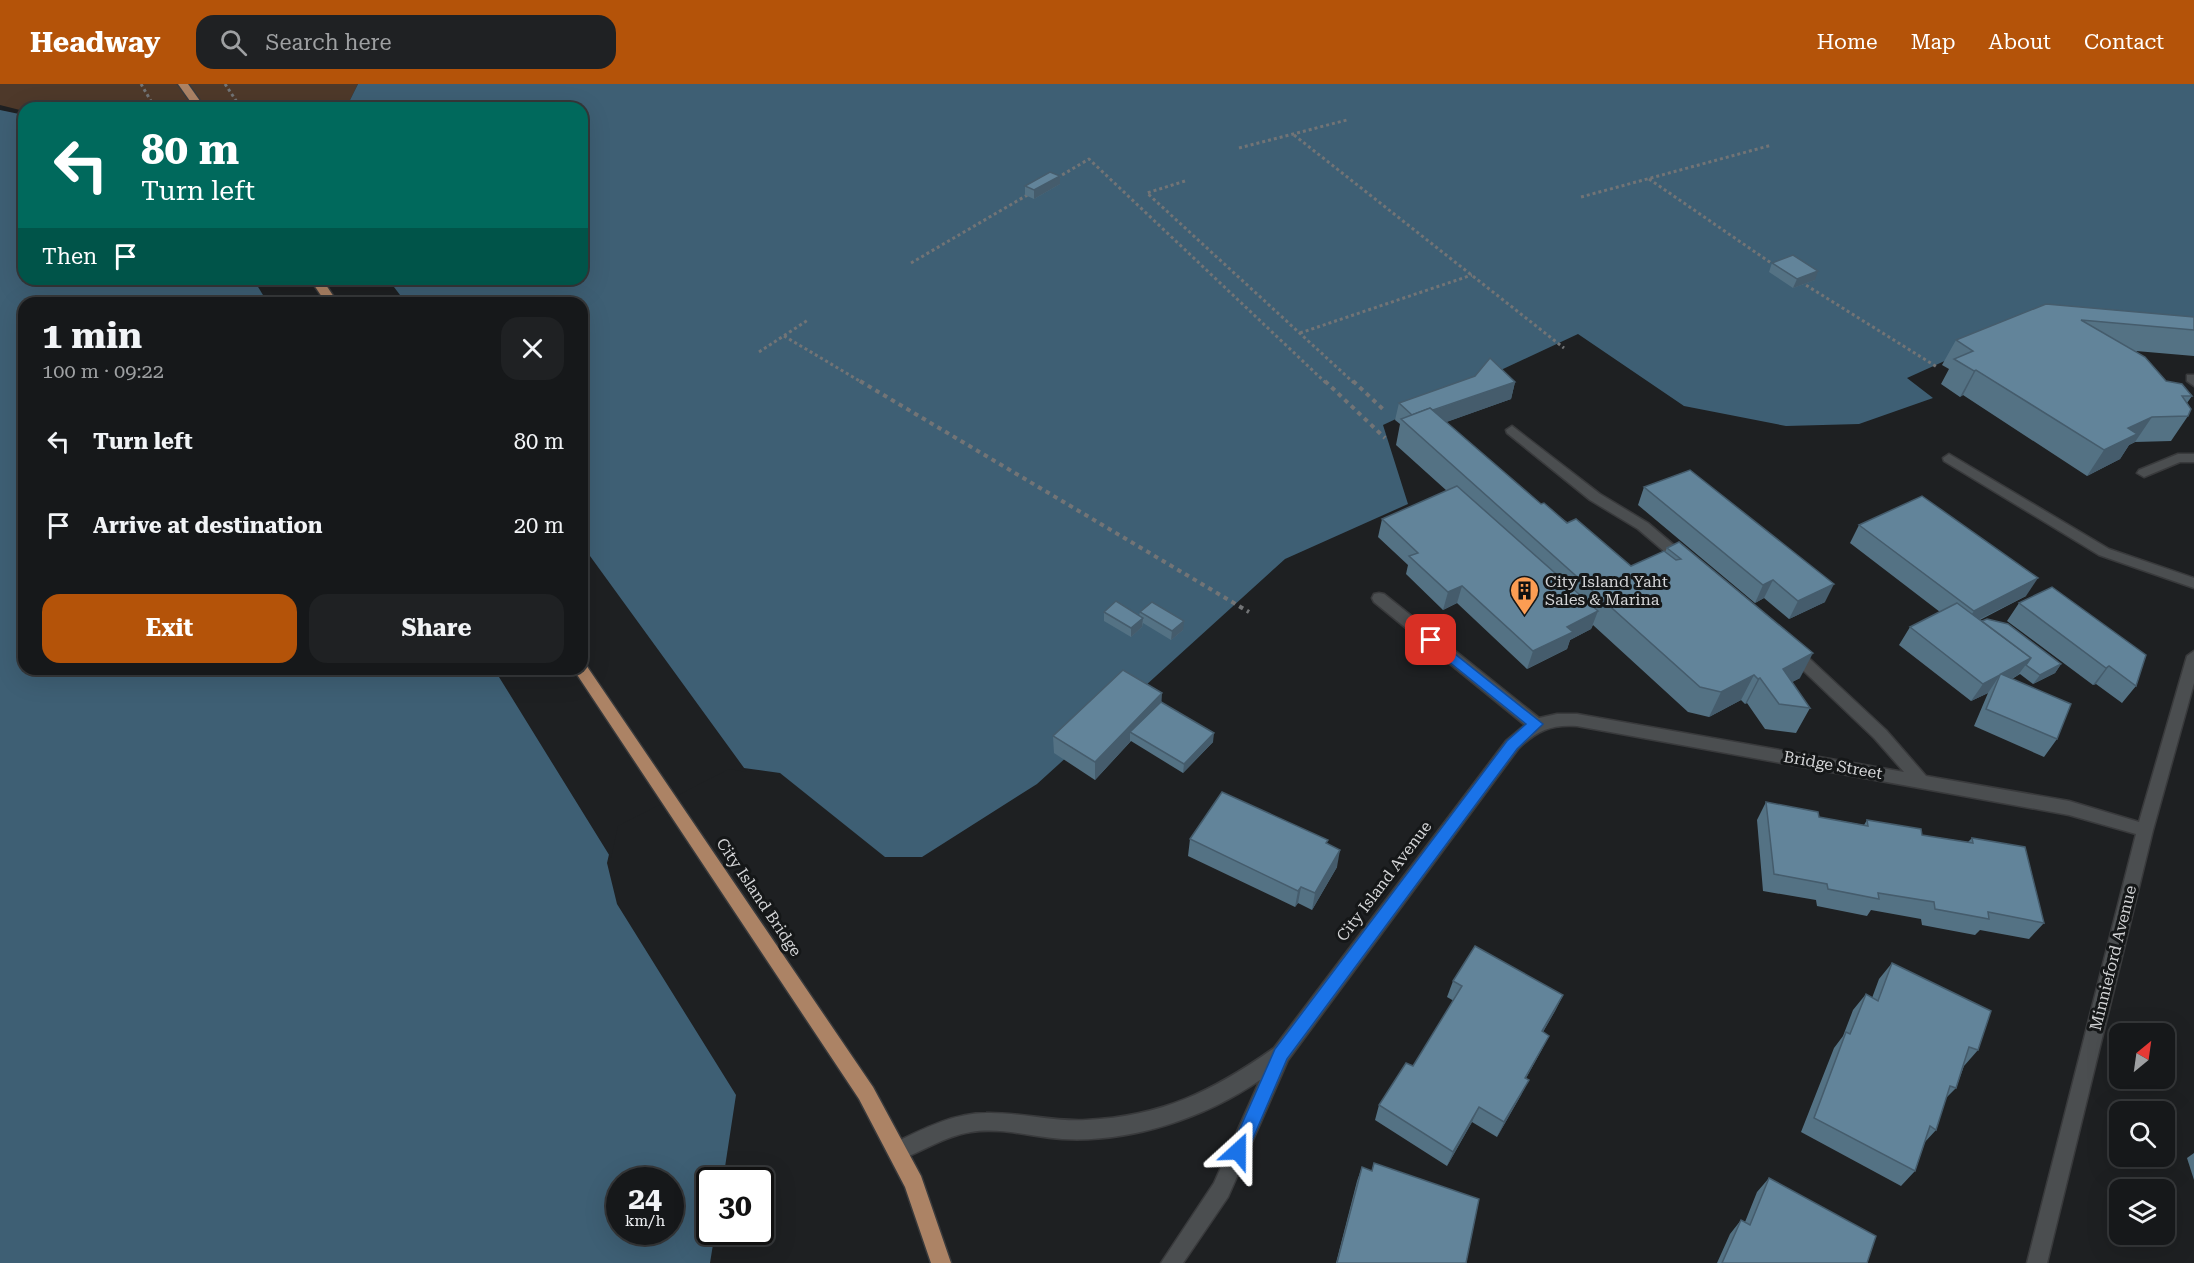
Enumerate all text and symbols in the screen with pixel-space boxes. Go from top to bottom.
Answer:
search box [196,15,616,69]
text: Headway [30,26,160,59]
icon: search [217,26,250,59]
text: Search here [265,30,391,55]
text: Home [1817,30,1878,54]
text: Map [1911,30,1956,54]
text: About [1989,30,2051,54]
text: Contact [2084,30,2164,54]
text: 80 m [141,125,239,174]
icon: left [42,126,120,204]
text: Turn left [141,175,255,207]
icon: arrive [109,240,142,273]
text: Then [42,244,97,269]
text: 1 min [42,315,142,357]
button: close [501,317,564,380]
text: 100 m · 09:22 [42,359,164,383]
icon: left [42,425,75,458]
text: Turn left [93,429,193,454]
text: 80 m [514,429,564,454]
icon: arrive [42,509,75,542]
text: Arrive at destination [93,513,322,538]
text: 20 m [514,513,564,538]
place label: City Island Yaht Sales & Marina [1545,572,1668,609]
building icon: City Island Yaht Sales & Marina [1508,574,1540,616]
button: Exit [42,594,297,663]
button: Share [309,594,564,663]
pin [1405,614,1456,665]
icon: arrive [1414,623,1447,656]
street label: Bridge Street [1782,747,1884,783]
street label: City Island Avenue [1333,817,1436,945]
street label: City Island Bridge [712,834,806,960]
street label: Minnieford Avenue [2086,883,2140,1033]
north arrow [2109,1023,2175,1089]
map controls [2109,1023,2175,1245]
button: search [2109,1101,2175,1167]
position arrow [1206,1119,1270,1183]
speed limit sign: 30 [696,1167,774,1245]
button: layers [2109,1179,2175,1245]
text: 24 [628,1181,662,1216]
text: km/h [625,1212,665,1230]

